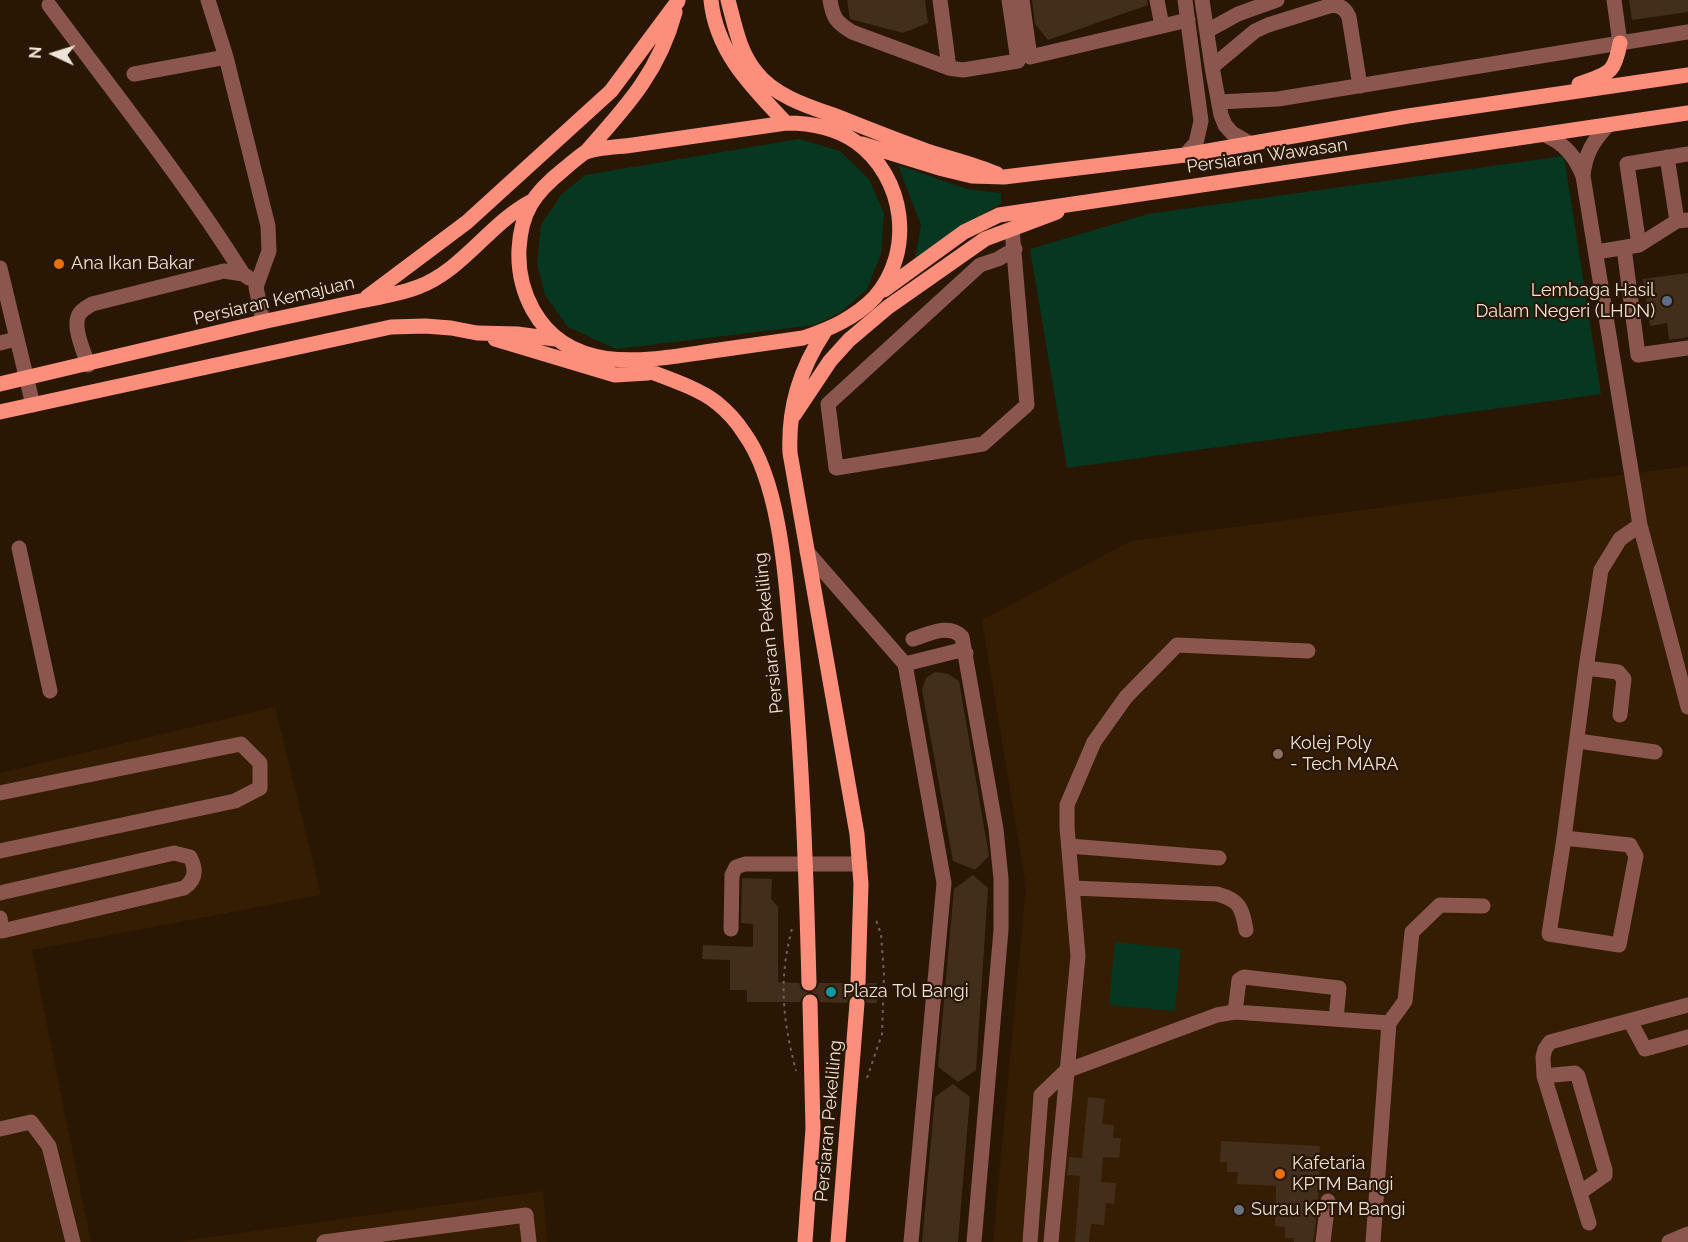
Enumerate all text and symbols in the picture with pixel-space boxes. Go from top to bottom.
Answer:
north arrow [24,24,84,84]
text: N [26,46,45,59]
street label: Persiaran Wawasan [1185,134,1349,178]
place label: Ana Ikan Bakar [71,253,194,275]
marker: Ana Ikan Bakar [52,257,66,271]
street label: Persiaran Kemajuan [191,272,357,330]
place label: Lembaga Hasil Dalam Negeri (LHDN) [1476,280,1655,322]
marker: Lembaga Hasil Dalam Negeri (LHDN) [1660,294,1674,308]
street label: Persiaran Pekeliling [750,551,788,715]
place label: Kolej Poly - Tech MARA [1290,733,1399,776]
marker: Kolej Poly - Tech MARA [1271,747,1285,761]
place label: Plaza Tol Bangi [843,981,969,1003]
marker: Plaza Tol Bangi [824,985,838,999]
street label: Persiaran Pekeliling [811,1039,847,1203]
place label: Kafetaria KPTM Bangi [1292,1153,1393,1196]
marker: Kafetaria KPTM Bangi [1273,1167,1287,1181]
place label: Surau KPTM Bangi [1251,1199,1405,1221]
marker: Surau KPTM Bangi [1232,1203,1246,1217]

